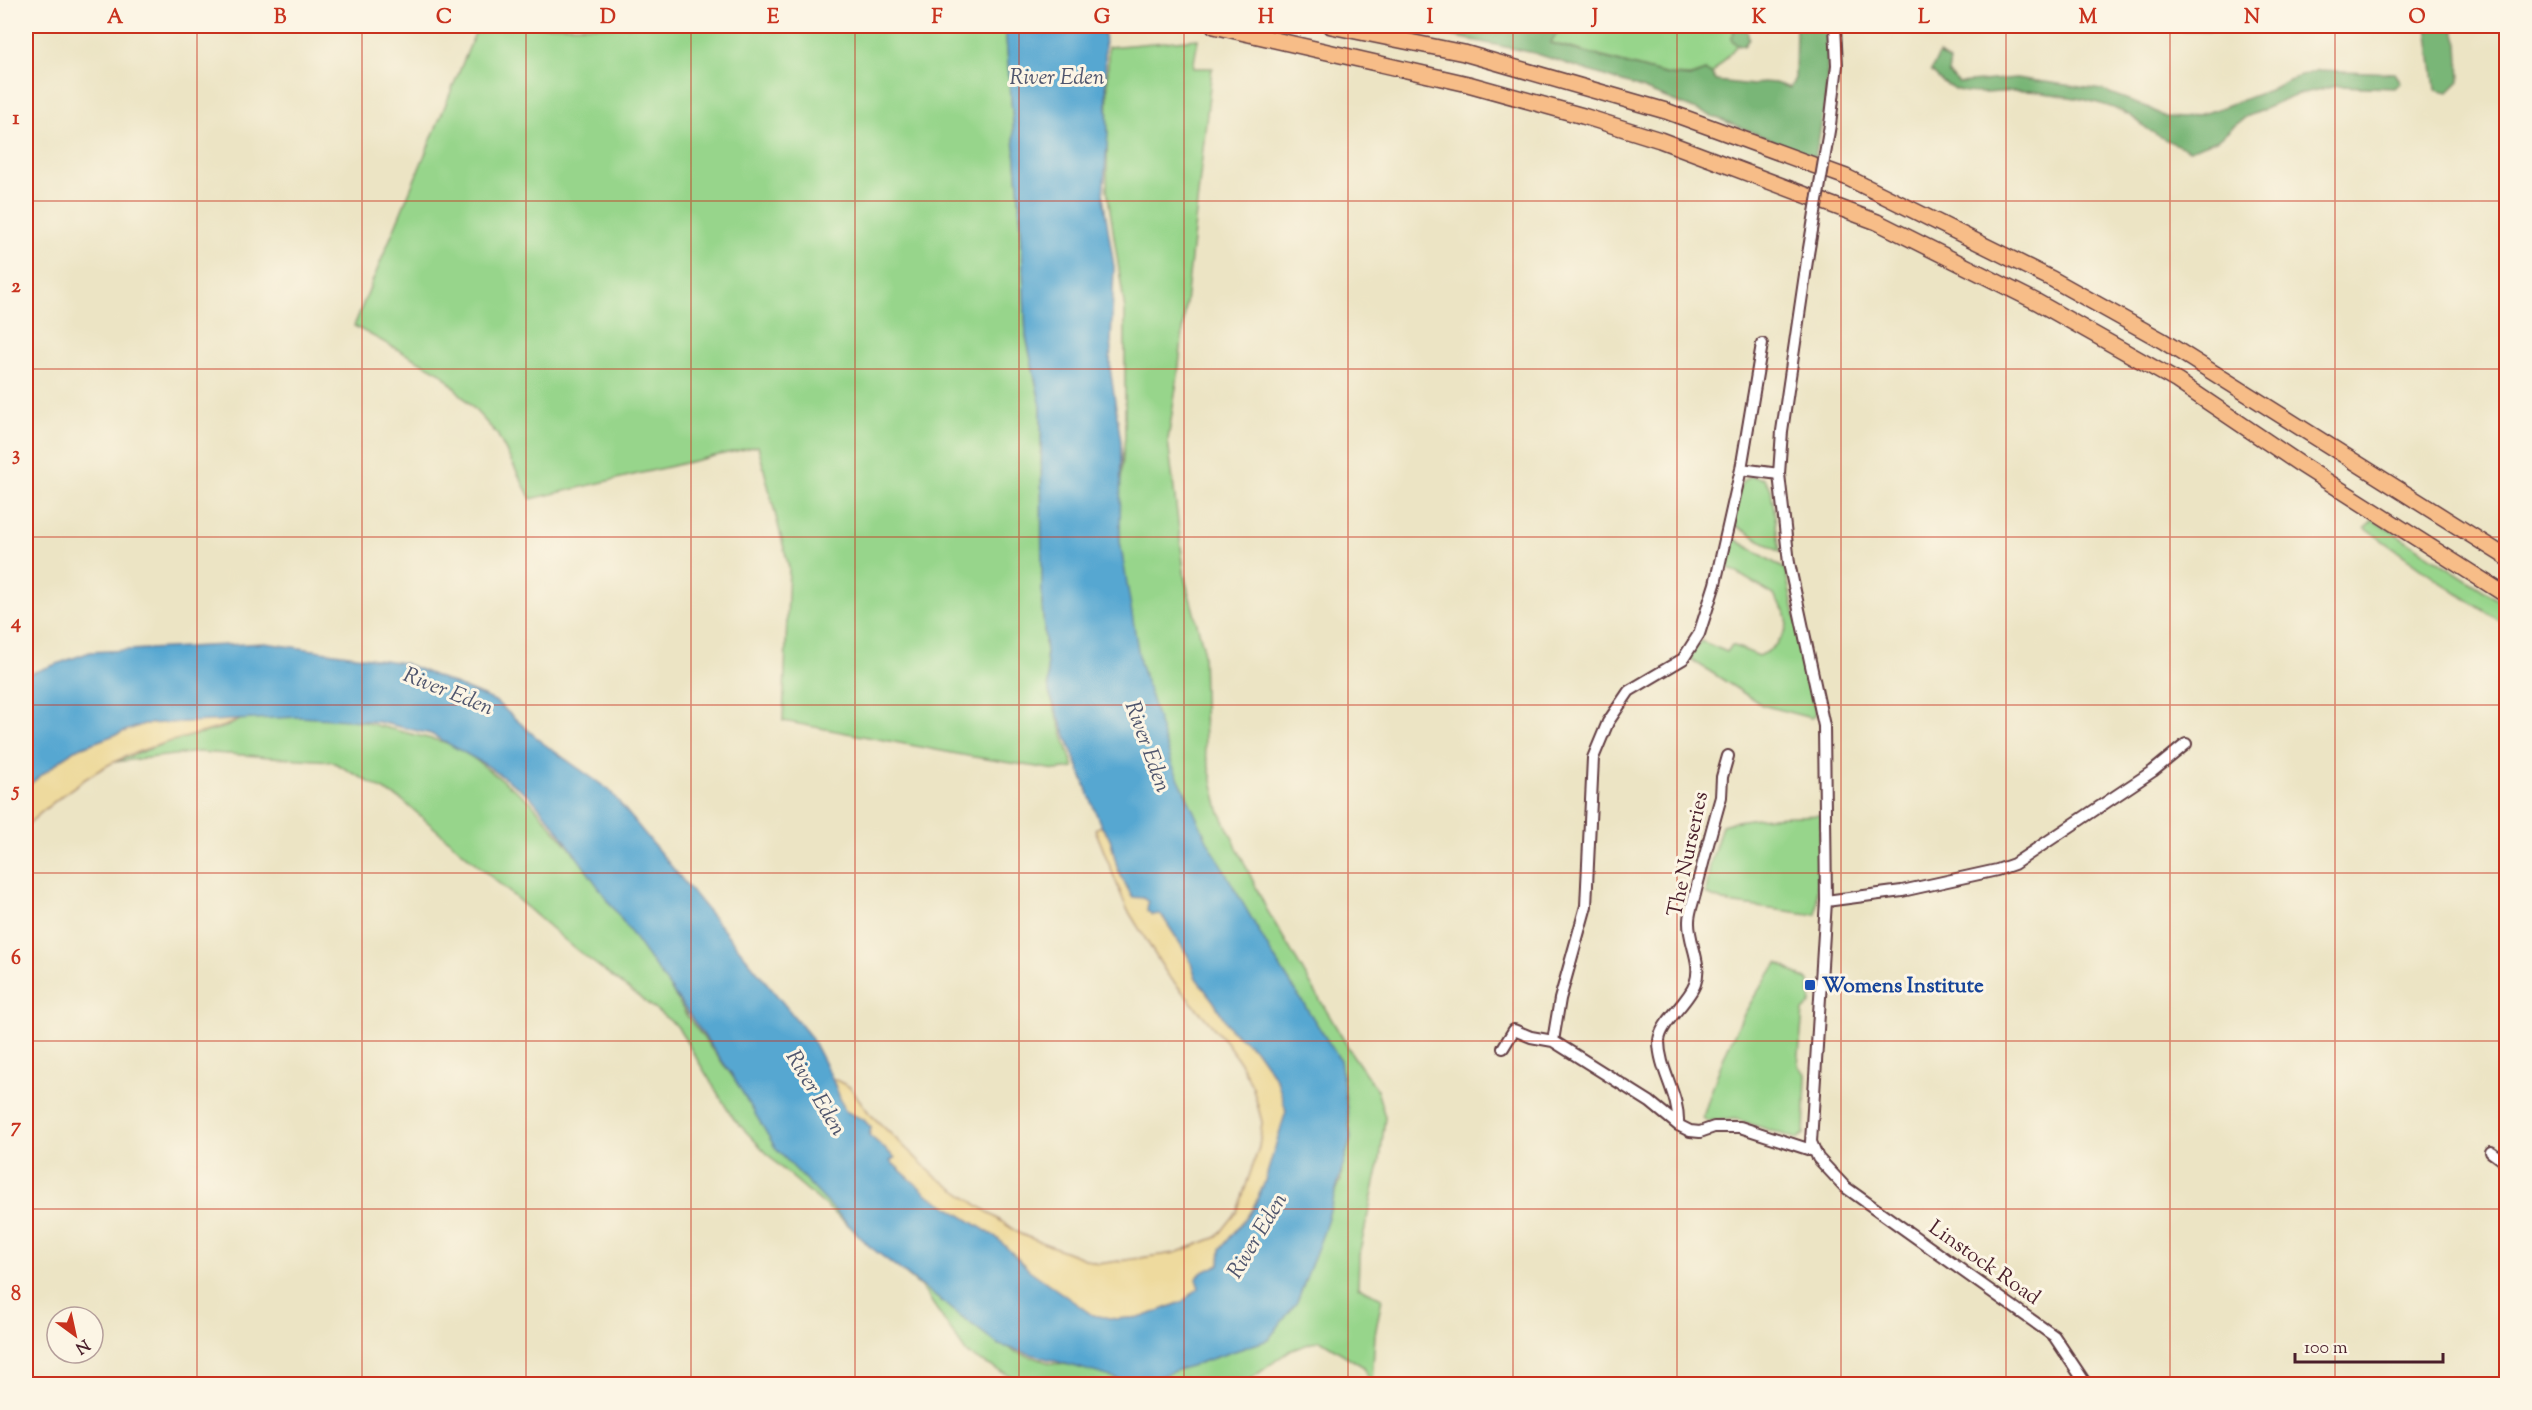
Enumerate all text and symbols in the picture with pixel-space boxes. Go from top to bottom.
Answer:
text: A [107,4,124,33]
text: B [274,4,287,33]
text: C [436,4,452,33]
text: D [600,4,616,33]
text: E [767,4,780,33]
text: F [931,4,943,33]
text: G [1094,4,1111,33]
text: H [1258,4,1274,33]
text: I [1427,4,1434,33]
text: J [1590,4,1598,33]
text: K [1752,4,1767,33]
text: L [1918,4,1931,33]
text: M [2079,4,2098,33]
text: N [2244,4,2260,33]
text: O [2408,4,2426,33]
water label: River Eden [1010,63,1105,95]
text: 1 [13,105,20,134]
text: 2 [11,273,21,302]
text: 3 [12,441,20,470]
text: 4 [10,609,21,638]
water label: River Eden [398,660,498,726]
water label: River Eden [1115,697,1178,798]
text: 5 [11,777,20,806]
street label: The Nurseries [1661,789,1717,920]
text: 6 [11,945,21,974]
place label: Womens Institute [1822,972,1984,1002]
marker: Womens Institute [1803,978,1817,992]
water label: River Eden [776,1045,853,1143]
text: 7 [11,1113,22,1142]
water label: River Eden [1220,1187,1297,1285]
street label: Linstock Road [1922,1214,2046,1313]
text: 8 [11,1281,21,1310]
north arrow [45,1305,105,1365]
scale bar [2295,1326,2444,1364]
text: N [70,1332,93,1359]
text: 100 m [2304,1336,2348,1362]

